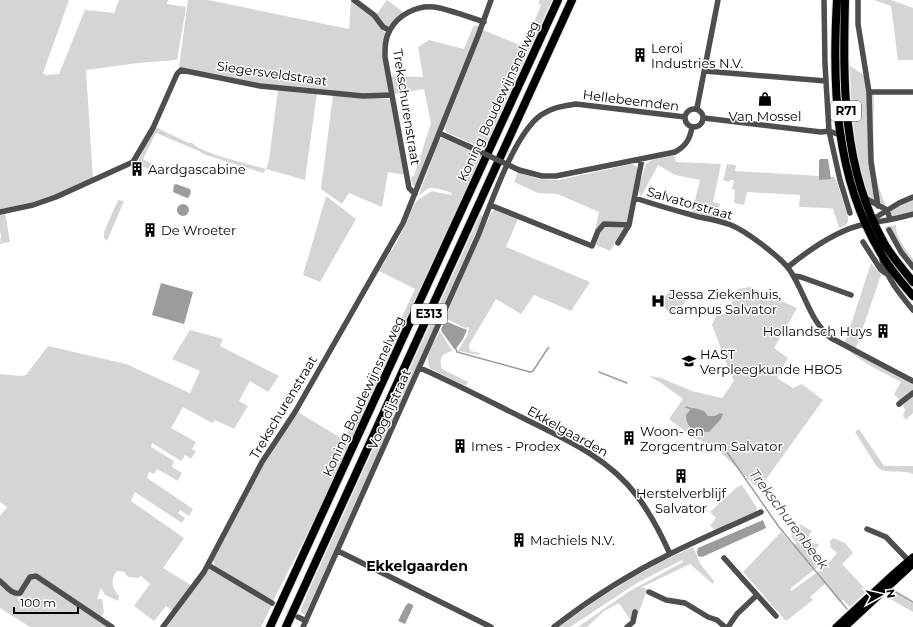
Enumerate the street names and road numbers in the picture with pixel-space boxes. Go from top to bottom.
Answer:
street label: Koning Boudewijnsnelweg [454,18,542,184]
street label: Trekschurenstraat [390,48,424,166]
street label: Siegersveldstraat [216,57,328,89]
street label: Hellebeemden [582,86,680,114]
road number: R71 [831,101,861,121]
street label: Salvatorstraat [645,183,735,223]
road number: E313 [411,304,447,324]
street label: Koning Boudewijnsnelweg [319,313,407,479]
street label: Trekschurenstraat [246,353,320,461]
street label: Voogdijstraat [364,366,414,452]
street label: Ekkelgaarden [525,402,611,460]

